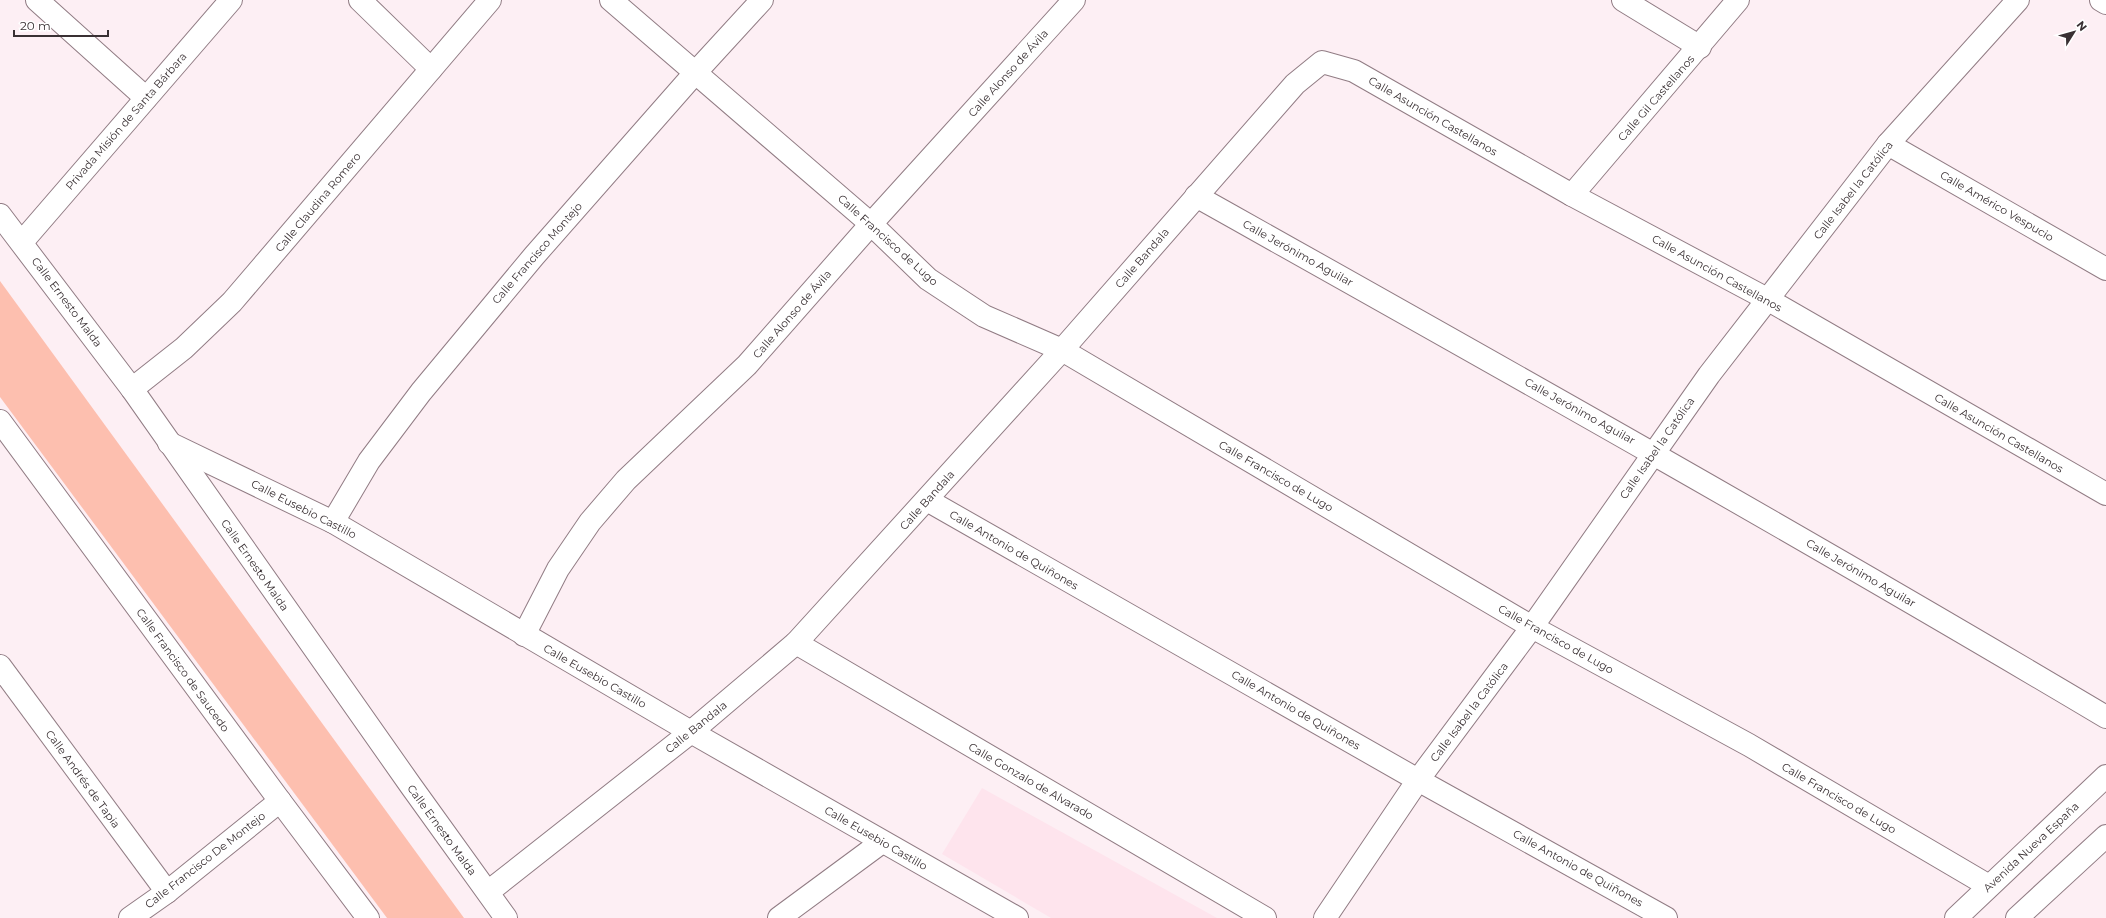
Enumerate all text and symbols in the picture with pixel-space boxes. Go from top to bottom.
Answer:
scale bar [14,12,108,38]
north arrow [2054,12,2094,52]
text: 20 m [20,18,51,33]
text: N [2074,18,2090,34]
street label: Calle Alonso de Ávila [965,26,1051,120]
street label: Privada Misión de Santa Bárbara [62,49,190,193]
street label: Calle Gil Castellanos [1615,52,1698,144]
street label: Calle Asunción Castellanos [1366,73,1500,159]
street label: Calle Isabel la Católica [1810,138,1896,242]
street label: Calle Claudina Romero [272,149,364,255]
street label: Calle Américo Vespucio [1938,168,2056,244]
street label: Calle Francisco de Lugo [835,191,941,289]
street label: Calle Francisco Montejo [489,199,585,307]
street label: Calle Jerónimo Aguilar [1240,217,1356,289]
street label: Calle Bandala [1112,225,1172,291]
street label: Calle Asunción Castellanos [1650,231,1785,315]
street label: Calle Ernesto Malda [29,254,105,350]
street label: Calle Alonso de Ávila [750,267,834,361]
street label: Calle Jerónimo Aguilar [1522,375,1638,447]
street label: Calle Asunción Castellanos [1932,390,2066,476]
street label: Calle Isabel la Católica [1617,394,1697,502]
street label: Calle Francisco de Lugo [1216,437,1336,515]
street label: Calle Bandala [897,467,957,533]
street label: Calle Eusebio Castillo [249,476,359,542]
street label: Calle Antonio de Quiñones [947,507,1082,593]
street label: Calle Ernesto Malda [218,516,292,614]
street label: Calle Jerónimo Aguilar [1804,536,1918,610]
street label: Calle Francisco de Lugo [1496,601,1616,677]
street label: Calle Francisco de Saucedo [133,605,233,735]
street label: Calle Eusebio Castillo [541,641,649,711]
street label: Calle Isabel la Católica [1427,659,1511,765]
street label: Calle Antonio de Quiñones [1229,667,1364,753]
street label: Calle Bandala [662,698,730,756]
street label: Calle Andrés de Tapia [43,727,123,831]
street label: Calle Gonzalo de Alvarado [966,739,1096,823]
street label: Calle Francisco de Lugo [1779,759,1899,837]
street label: Calle Ernesto Malda [404,782,480,878]
street label: Avenida Nueva España [1980,799,2082,895]
street label: Calle Eusebio Castillo [822,803,930,873]
street label: Calle Francisco De Montejo [142,809,268,911]
street label: Calle Antonio de Quiñones [1510,826,1646,910]

